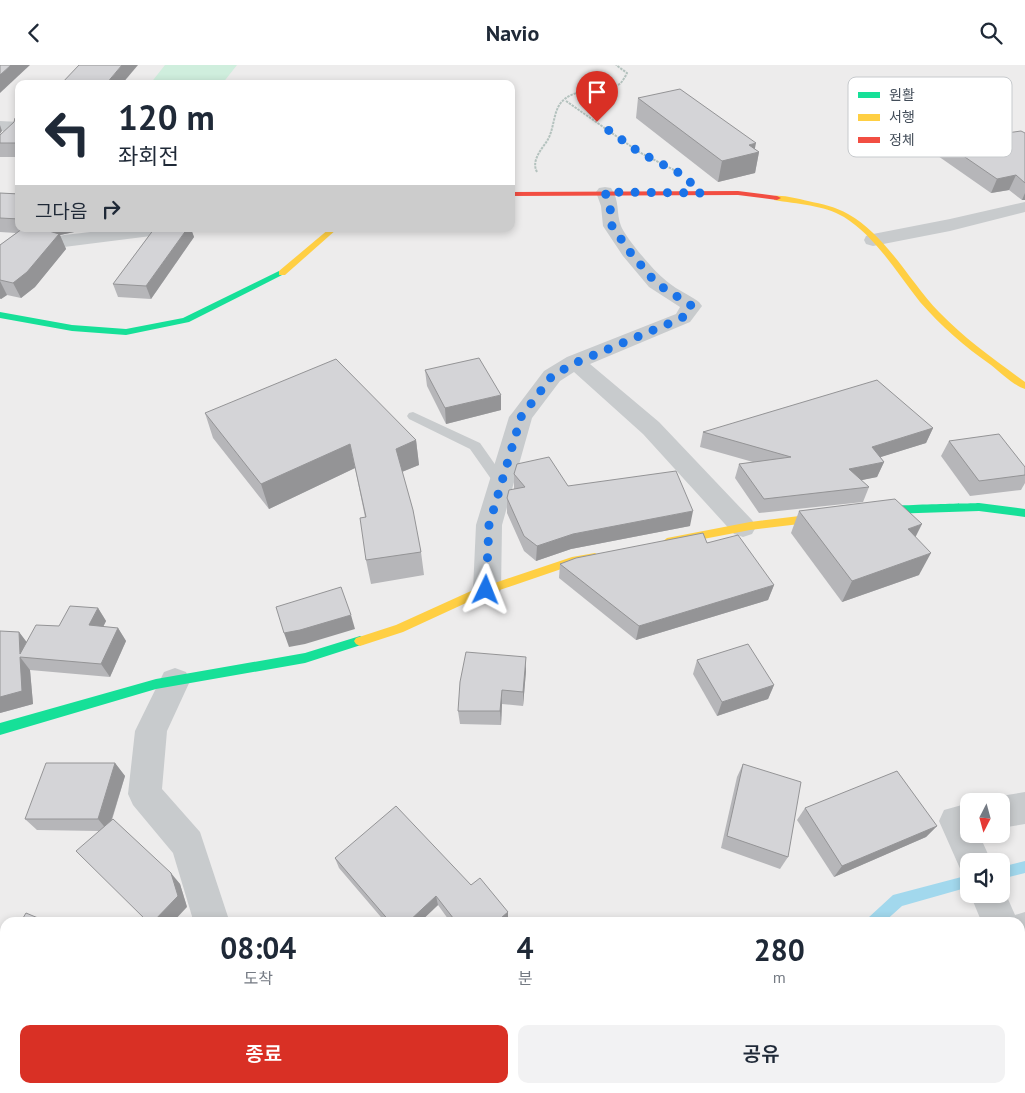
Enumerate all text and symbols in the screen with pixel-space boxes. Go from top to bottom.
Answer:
icon: back [20,19,48,47]
text: Navio [486,19,539,47]
icon: search [977,19,1005,47]
pin [576,71,618,122]
legend [848,77,1012,157]
icon: arrive [583,78,611,106]
text: 원활 [889,86,915,104]
text: 120 m [118,94,215,140]
icon: left [35,100,100,165]
text: 서행 [889,108,915,126]
text: 정체 [889,131,915,149]
text: 좌회전 [118,142,179,170]
icon: right [97,195,125,223]
text: 그다음 [35,199,87,223]
position arrow [459,563,511,615]
north arrow [960,793,1010,843]
map controls [960,793,1010,903]
button: sound [960,853,1010,903]
text: 08:04 [220,928,296,967]
text: 4 [517,928,534,967]
text: 280 [754,930,805,969]
text: m [773,967,786,987]
text: 도착 [244,968,273,988]
text: 분 [518,968,532,988]
button: 종료 [20,1025,508,1083]
button: 공유 [518,1025,1005,1083]

